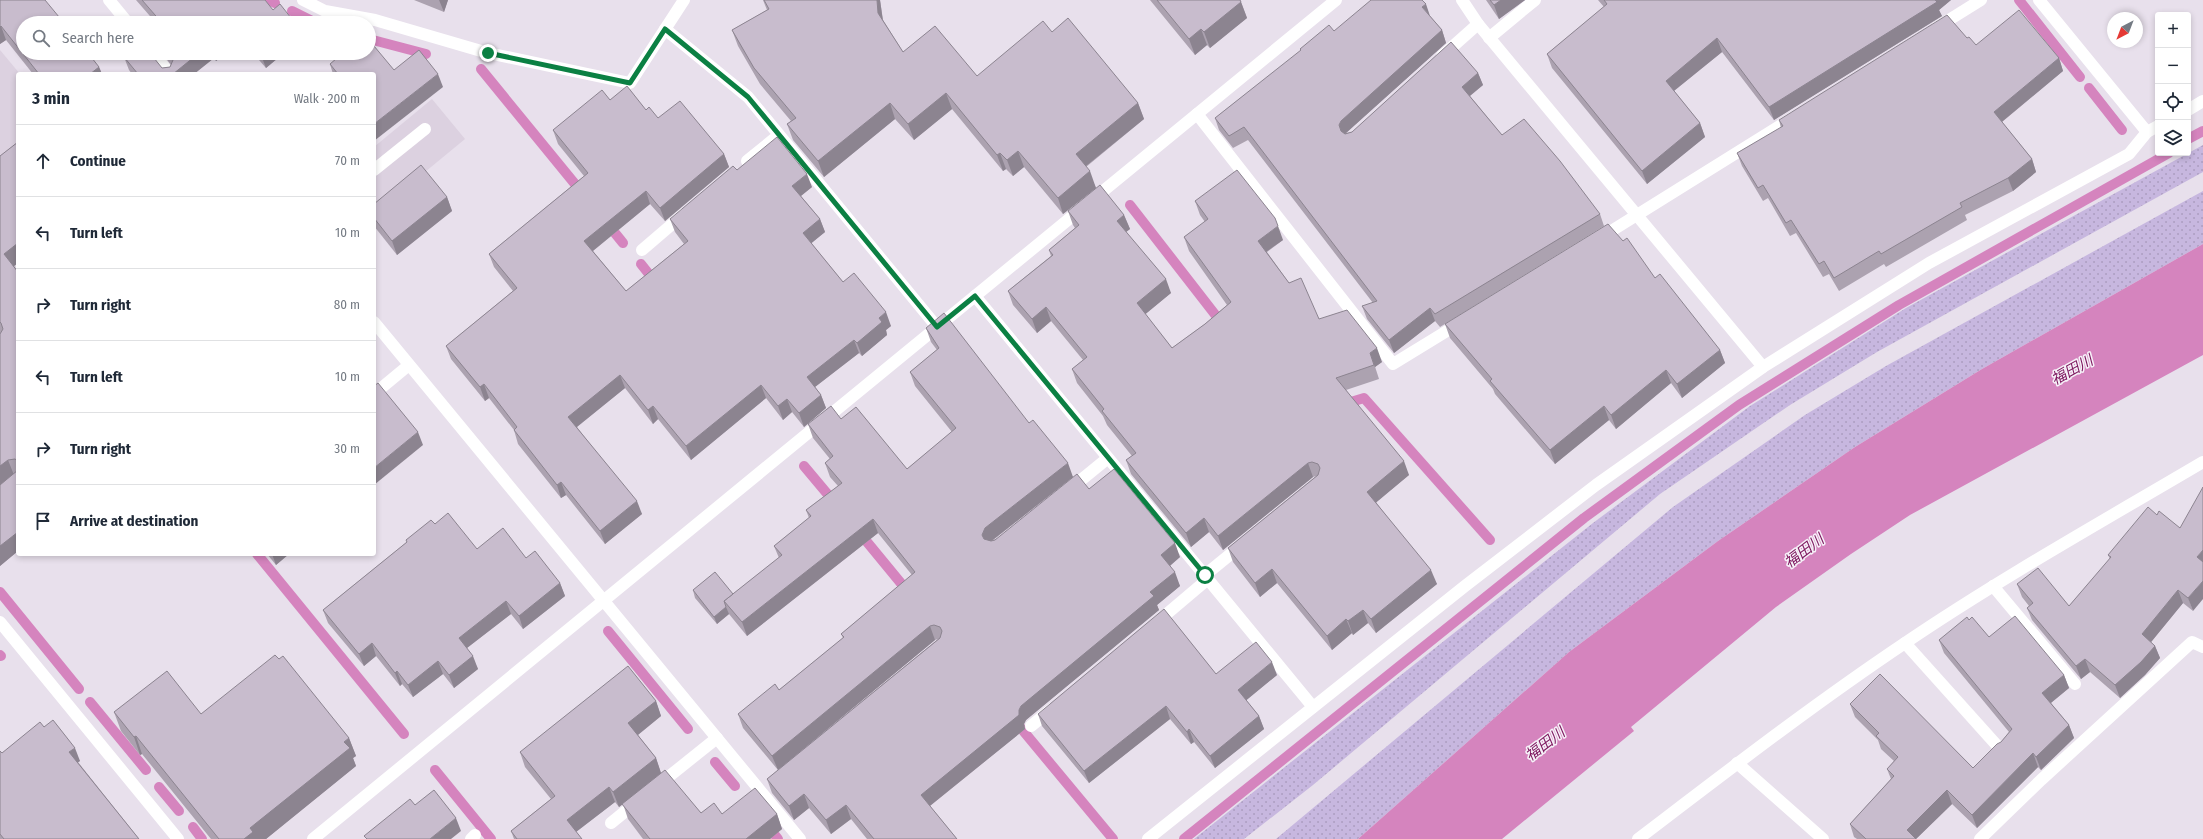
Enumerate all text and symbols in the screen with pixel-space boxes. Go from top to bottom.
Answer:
north arrow [2107,12,2143,48]
map controls [2155,12,2191,156]
button: + [2155,12,2191,48]
search box [16,16,376,60]
icon: search [30,27,52,49]
text: Search here [62,29,134,47]
route end [479,44,497,62]
button: − [2155,48,2191,84]
button: locate [2155,84,2191,120]
text: 3 min [32,88,70,109]
text: Walk · 200 m [294,91,360,106]
button: layers [2155,120,2191,156]
icon: ahead [32,150,54,172]
text: Continue [70,152,126,170]
text: 70 m [335,153,360,168]
icon: left [32,222,54,244]
text: Turn left [70,224,123,242]
text: 10 m [335,225,360,240]
icon: right [32,294,54,316]
text: Turn right [70,296,131,314]
text: 80 m [334,297,360,312]
water label: 福田川 [2048,350,2098,389]
icon: left [32,366,54,388]
text: Turn left [70,368,123,386]
text: 10 m [335,369,360,384]
icon: right [32,438,54,460]
text: Turn right [70,440,131,458]
text: 30 m [334,441,360,456]
icon: arrive [32,510,54,532]
text: Arrive at destination [70,512,198,530]
water label: 福田川 [1781,529,1829,572]
route start [1196,566,1214,584]
water label: 福田川 [1522,722,1570,765]

